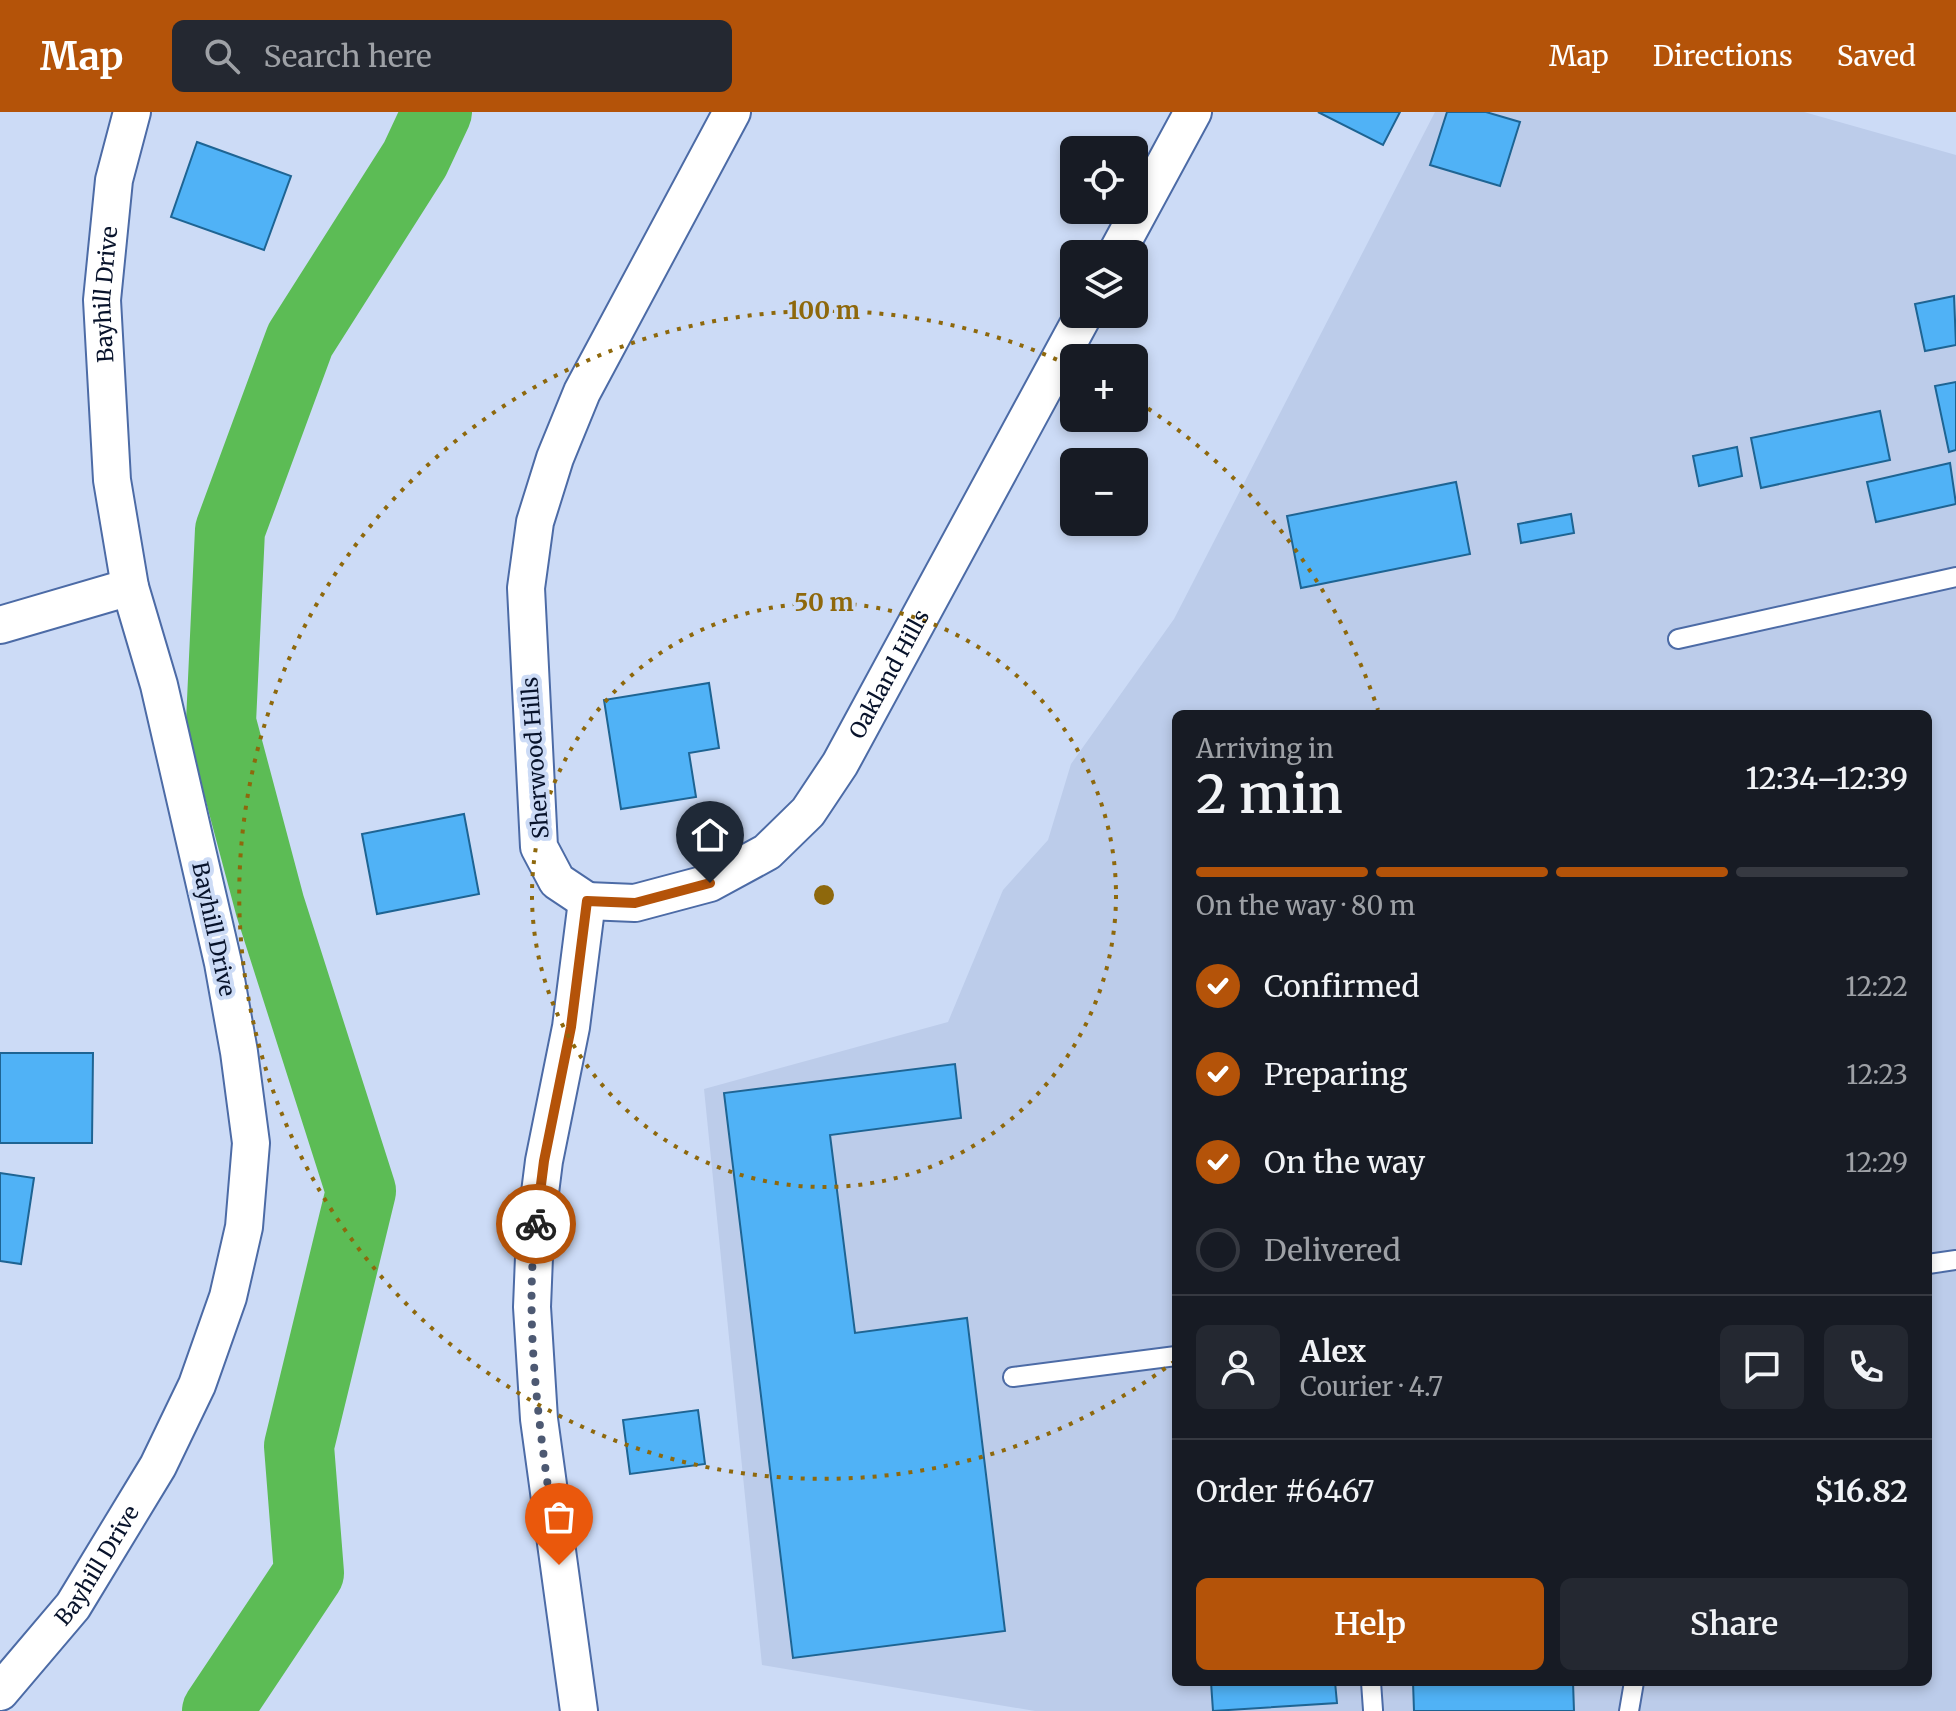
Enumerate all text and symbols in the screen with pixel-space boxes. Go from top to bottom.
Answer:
search box [172,20,732,92]
text: Map [40,33,124,80]
icon: search [200,34,244,78]
text: Search here [264,37,432,75]
text: Map [1549,38,1609,74]
text: Directions [1653,38,1793,74]
text: Saved [1837,38,1916,74]
map controls [1060,136,1148,536]
button: locate [1060,136,1148,224]
street label: Bayhill Drive [88,225,123,363]
button: layers [1060,240,1148,328]
text: 100 m [788,295,860,326]
button: + [1060,344,1148,432]
button: − [1060,448,1148,536]
text: 50 m [794,587,854,618]
street label: Oakland Hills [843,605,935,743]
street label: Sherwood Hills [515,676,555,840]
text: Arriving in [1196,732,1334,765]
text: 12:34–12:39 [1745,759,1908,797]
text: 2 min [1196,762,1343,827]
pin [676,801,744,883]
icon: home [688,813,732,857]
street label: Bayhill Drive [186,859,242,999]
centre of rings [810,881,838,909]
text: On the way · 80 m [1196,889,1415,922]
icon: check [1196,964,1240,1008]
text: Confirmed [1264,967,1419,1005]
text: 12:22 [1845,970,1908,1003]
icon: check [1196,1052,1240,1096]
text: Preparing [1264,1055,1407,1093]
text: 12:23 [1846,1058,1908,1091]
icon: check [1196,1140,1240,1184]
text: On the way [1264,1143,1425,1181]
text: 12:29 [1845,1146,1908,1179]
courier [496,1184,576,1264]
icon: bike [514,1202,558,1246]
text: Delivered [1264,1231,1401,1269]
button: person [1196,1325,1280,1409]
button: chat [1720,1325,1804,1409]
button: phone [1824,1325,1908,1409]
text: Alex [1300,1332,1366,1370]
text: Courier · 4.7 [1300,1370,1443,1403]
text: Order #6467 [1196,1472,1375,1510]
text: $16.82 [1814,1472,1908,1510]
pin [525,1483,593,1565]
icon: bag [537,1495,581,1539]
street label: Bayhill Drive [49,1500,145,1631]
button: Help [1196,1578,1544,1670]
button: Share [1560,1578,1908,1670]

